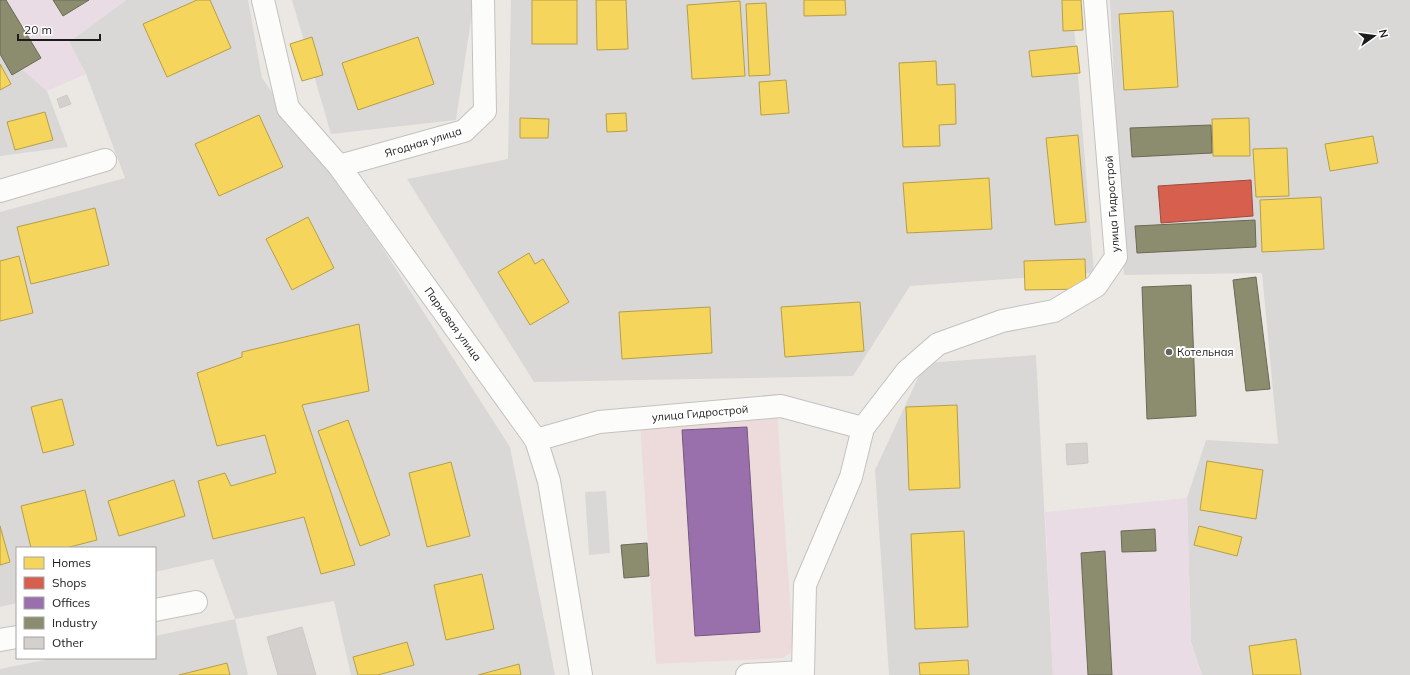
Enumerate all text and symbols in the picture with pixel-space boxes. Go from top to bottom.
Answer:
scale bar [18,16,100,42]
north arrow [1354,16,1394,56]
text: 20 m [24,22,52,37]
text: N [1376,28,1392,39]
street label: Ягодная улица [383,124,463,160]
street label: улица Гидрострой [1102,155,1122,253]
street label: Парковая улица [421,284,485,364]
place label: Котельная [1177,345,1233,359]
marker: Котельная [1164,347,1174,357]
street label: улица Гидрострой [651,402,749,424]
legend [16,547,156,659]
text: Homes [52,555,91,570]
text: Shops [52,575,87,590]
text: Offices [52,595,90,610]
text: Industry [52,615,98,630]
text: Other [52,635,84,650]

